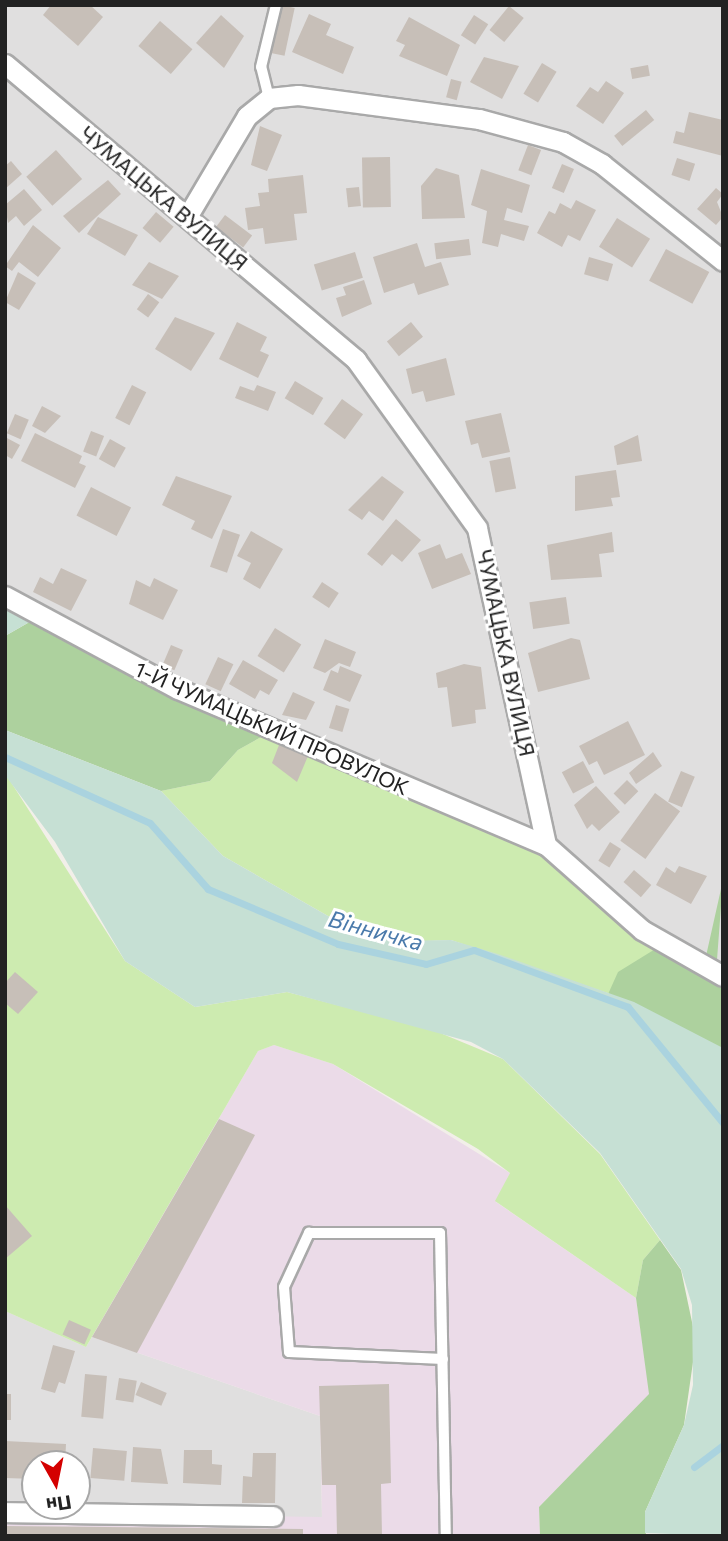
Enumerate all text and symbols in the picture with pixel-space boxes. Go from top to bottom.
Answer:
street label: ЧУМАЦЬКА ВУЛИЦЯ [75,121,253,275]
street label: ЧУМАЦЬКА ВУЛИЦЯ [472,547,540,759]
street label: 1-Й ЧУМАЦЬКИЙ ПРОВУЛОК [131,656,413,800]
water label: Вінничка [326,904,426,956]
north arrow [21,1450,91,1520]
text: Пн [45,1491,73,1518]

